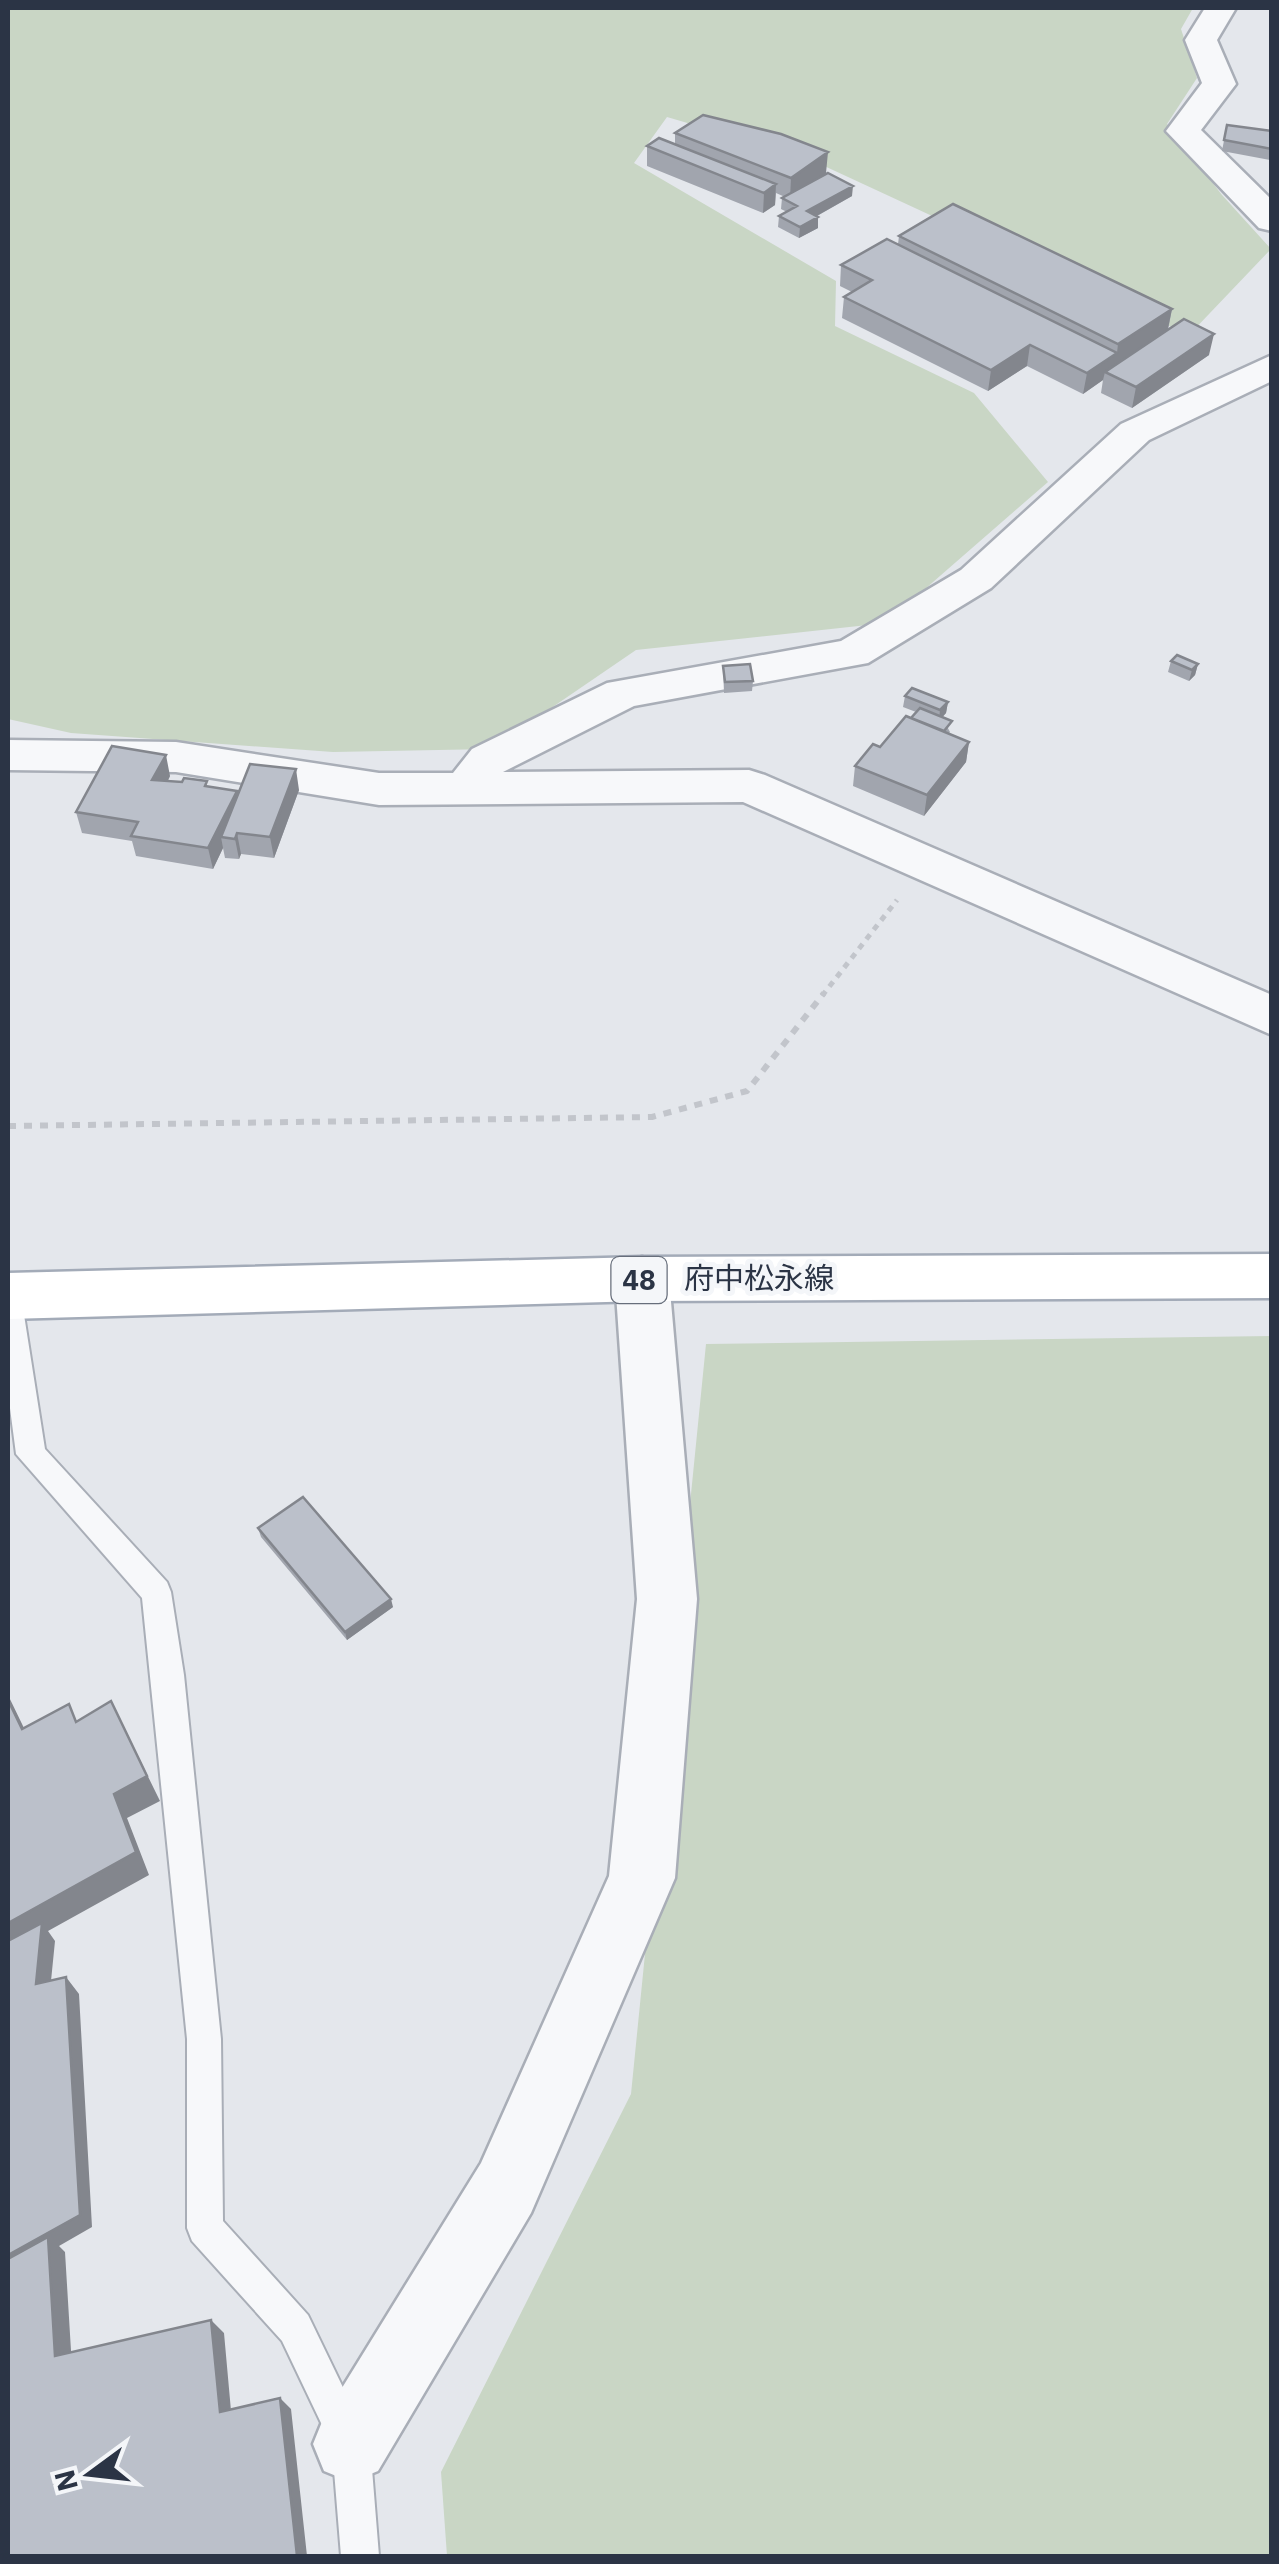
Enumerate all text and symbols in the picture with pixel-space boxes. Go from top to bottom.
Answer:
road number: 48 [612,1257,666,1303]
street label: 府中松永線 [684,1258,834,1297]
north arrow [40,2424,140,2524]
text: N [45,2466,86,2495]

